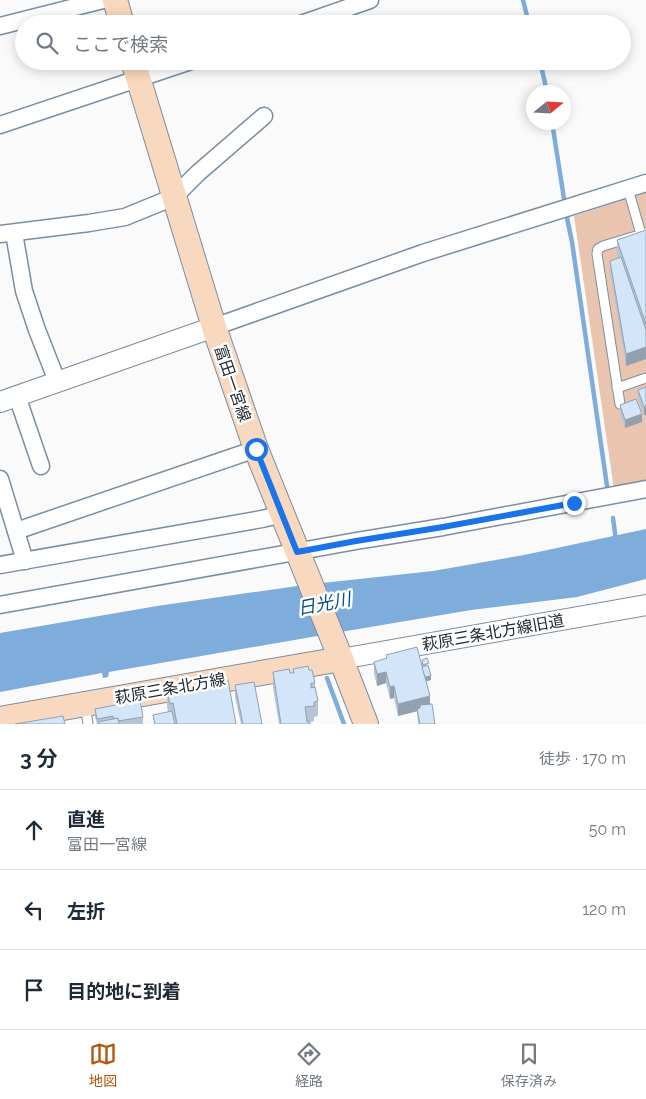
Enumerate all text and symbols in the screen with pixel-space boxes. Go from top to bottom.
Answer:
search box [15,15,631,70]
icon: search [33,29,61,57]
text: ここで検索 [73,33,168,55]
north arrow [526,85,571,130]
street label: 富田一宮線 [211,342,255,424]
route start [245,438,268,461]
route end [563,492,586,515]
water label: 日光川 [295,588,354,619]
street label: 萩原三条北方線旧道 [421,611,566,654]
street label: 萩原三条北方線 [113,669,227,708]
text: 3 分 [20,746,58,771]
text: 徒歩 · 170 m [539,749,626,768]
text: 直進 [67,808,105,830]
icon: ahead [20,816,48,844]
text: 50 m [589,820,626,839]
text: 富田一宮線 [67,835,147,854]
icon: left [20,896,48,924]
text: 左折 [67,900,105,922]
text: 120 m [582,900,626,919]
icon: arrive [20,976,48,1004]
text: 目的地に到着 [67,980,181,1002]
tab: 地図 [89,1040,117,1090]
tab: 経路 [295,1040,323,1090]
tab: 保存済み [501,1040,557,1090]

